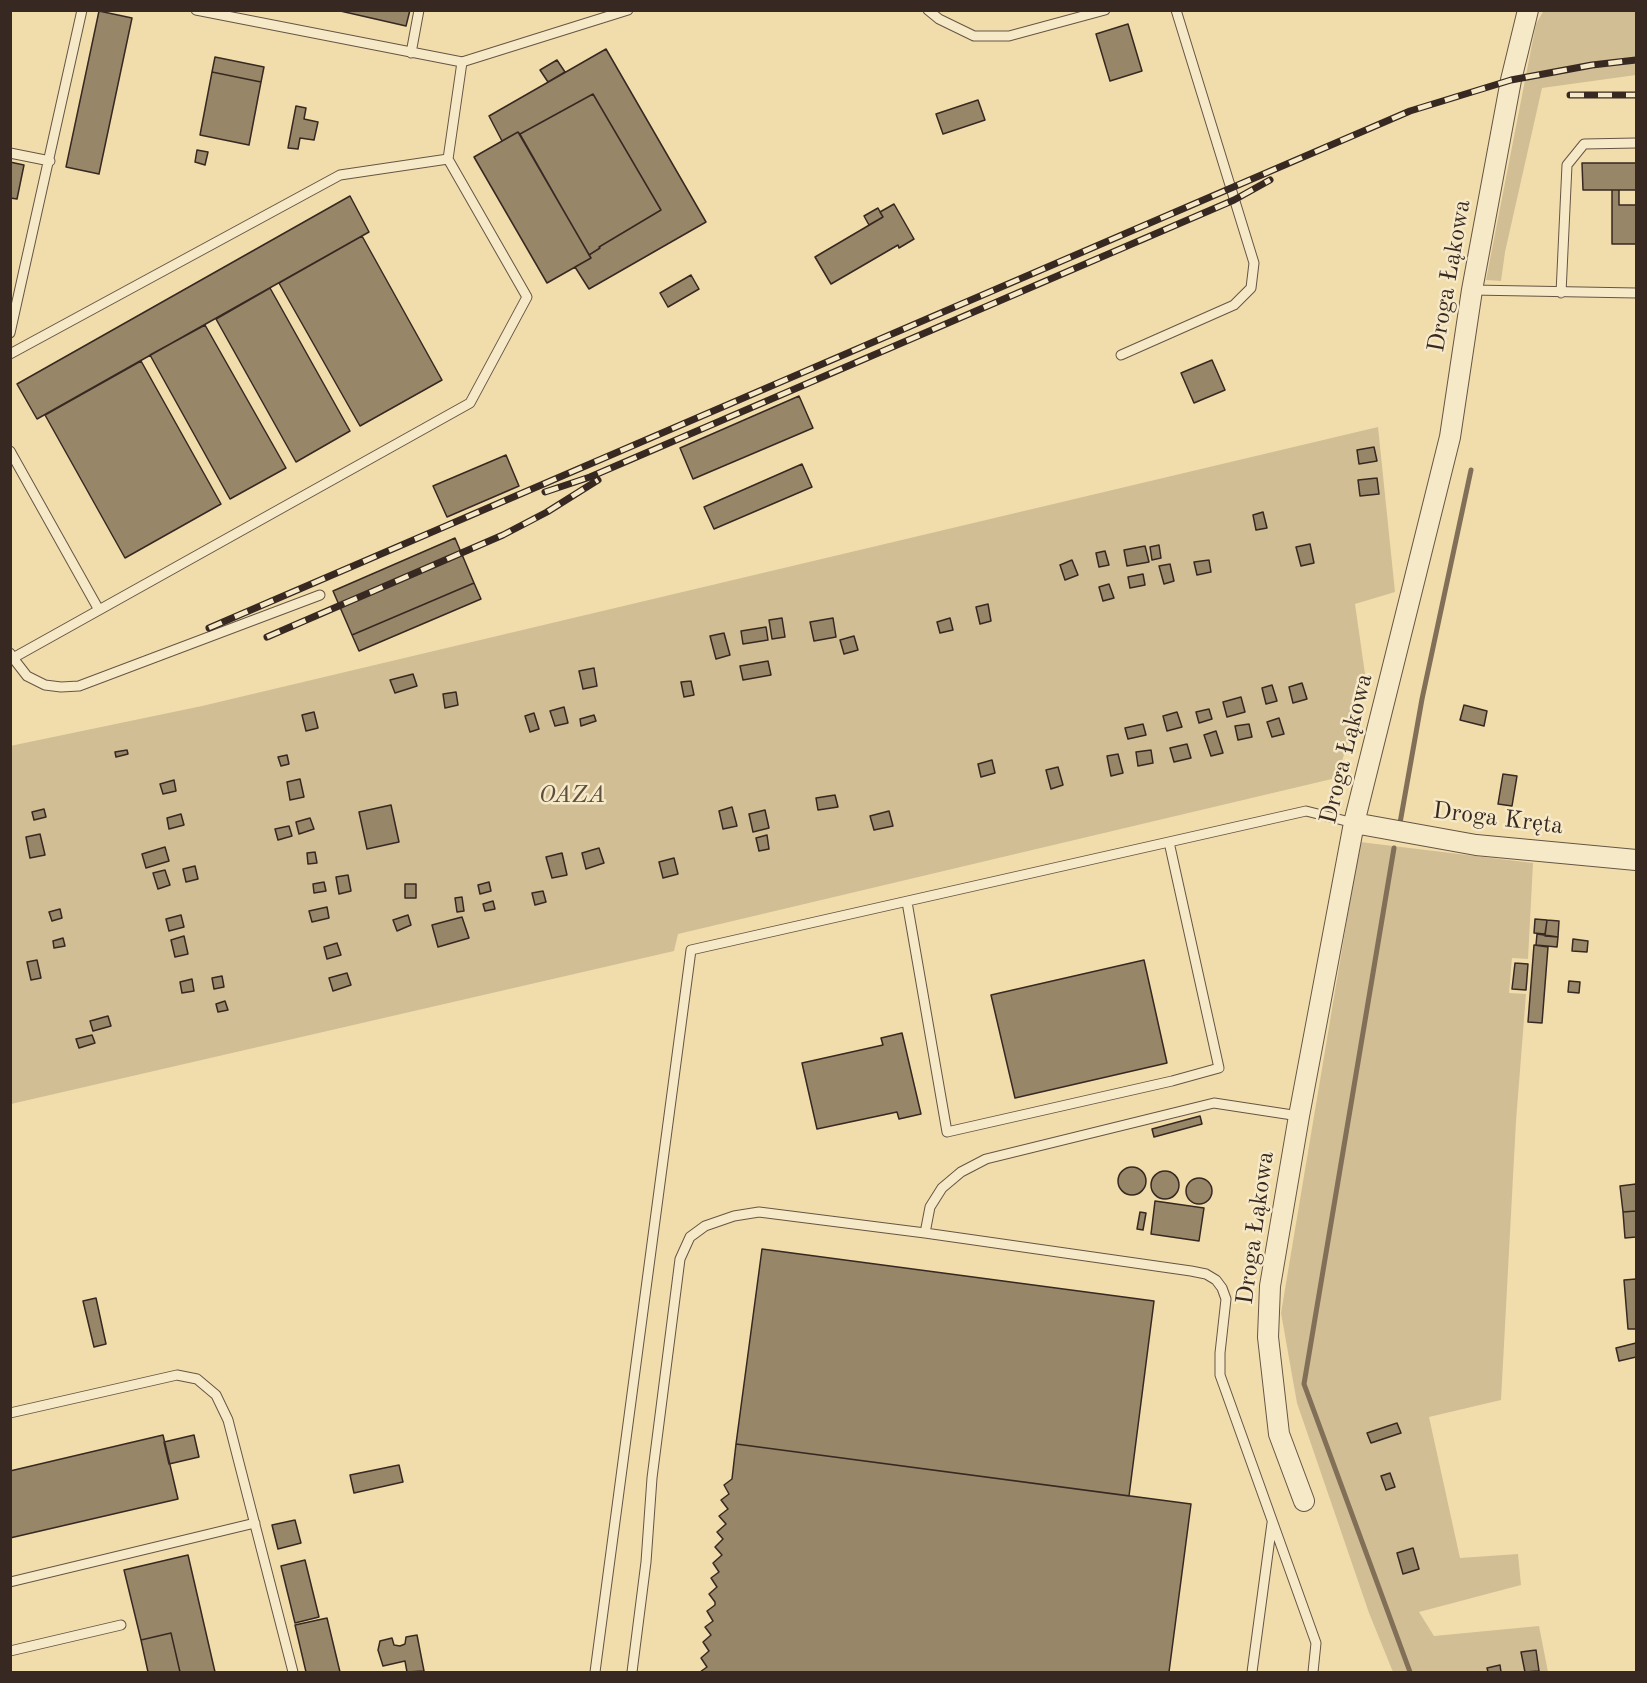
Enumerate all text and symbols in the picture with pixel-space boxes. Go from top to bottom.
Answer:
street label: Droga Łąkowa [1422,198,1478,354]
street label: Droga Łąkowa [1314,671,1380,827]
park label: OAZA [539,782,605,810]
street label: Droga Kręta [1431,797,1565,841]
street label: Droga Łąkowa [1231,1150,1281,1306]

